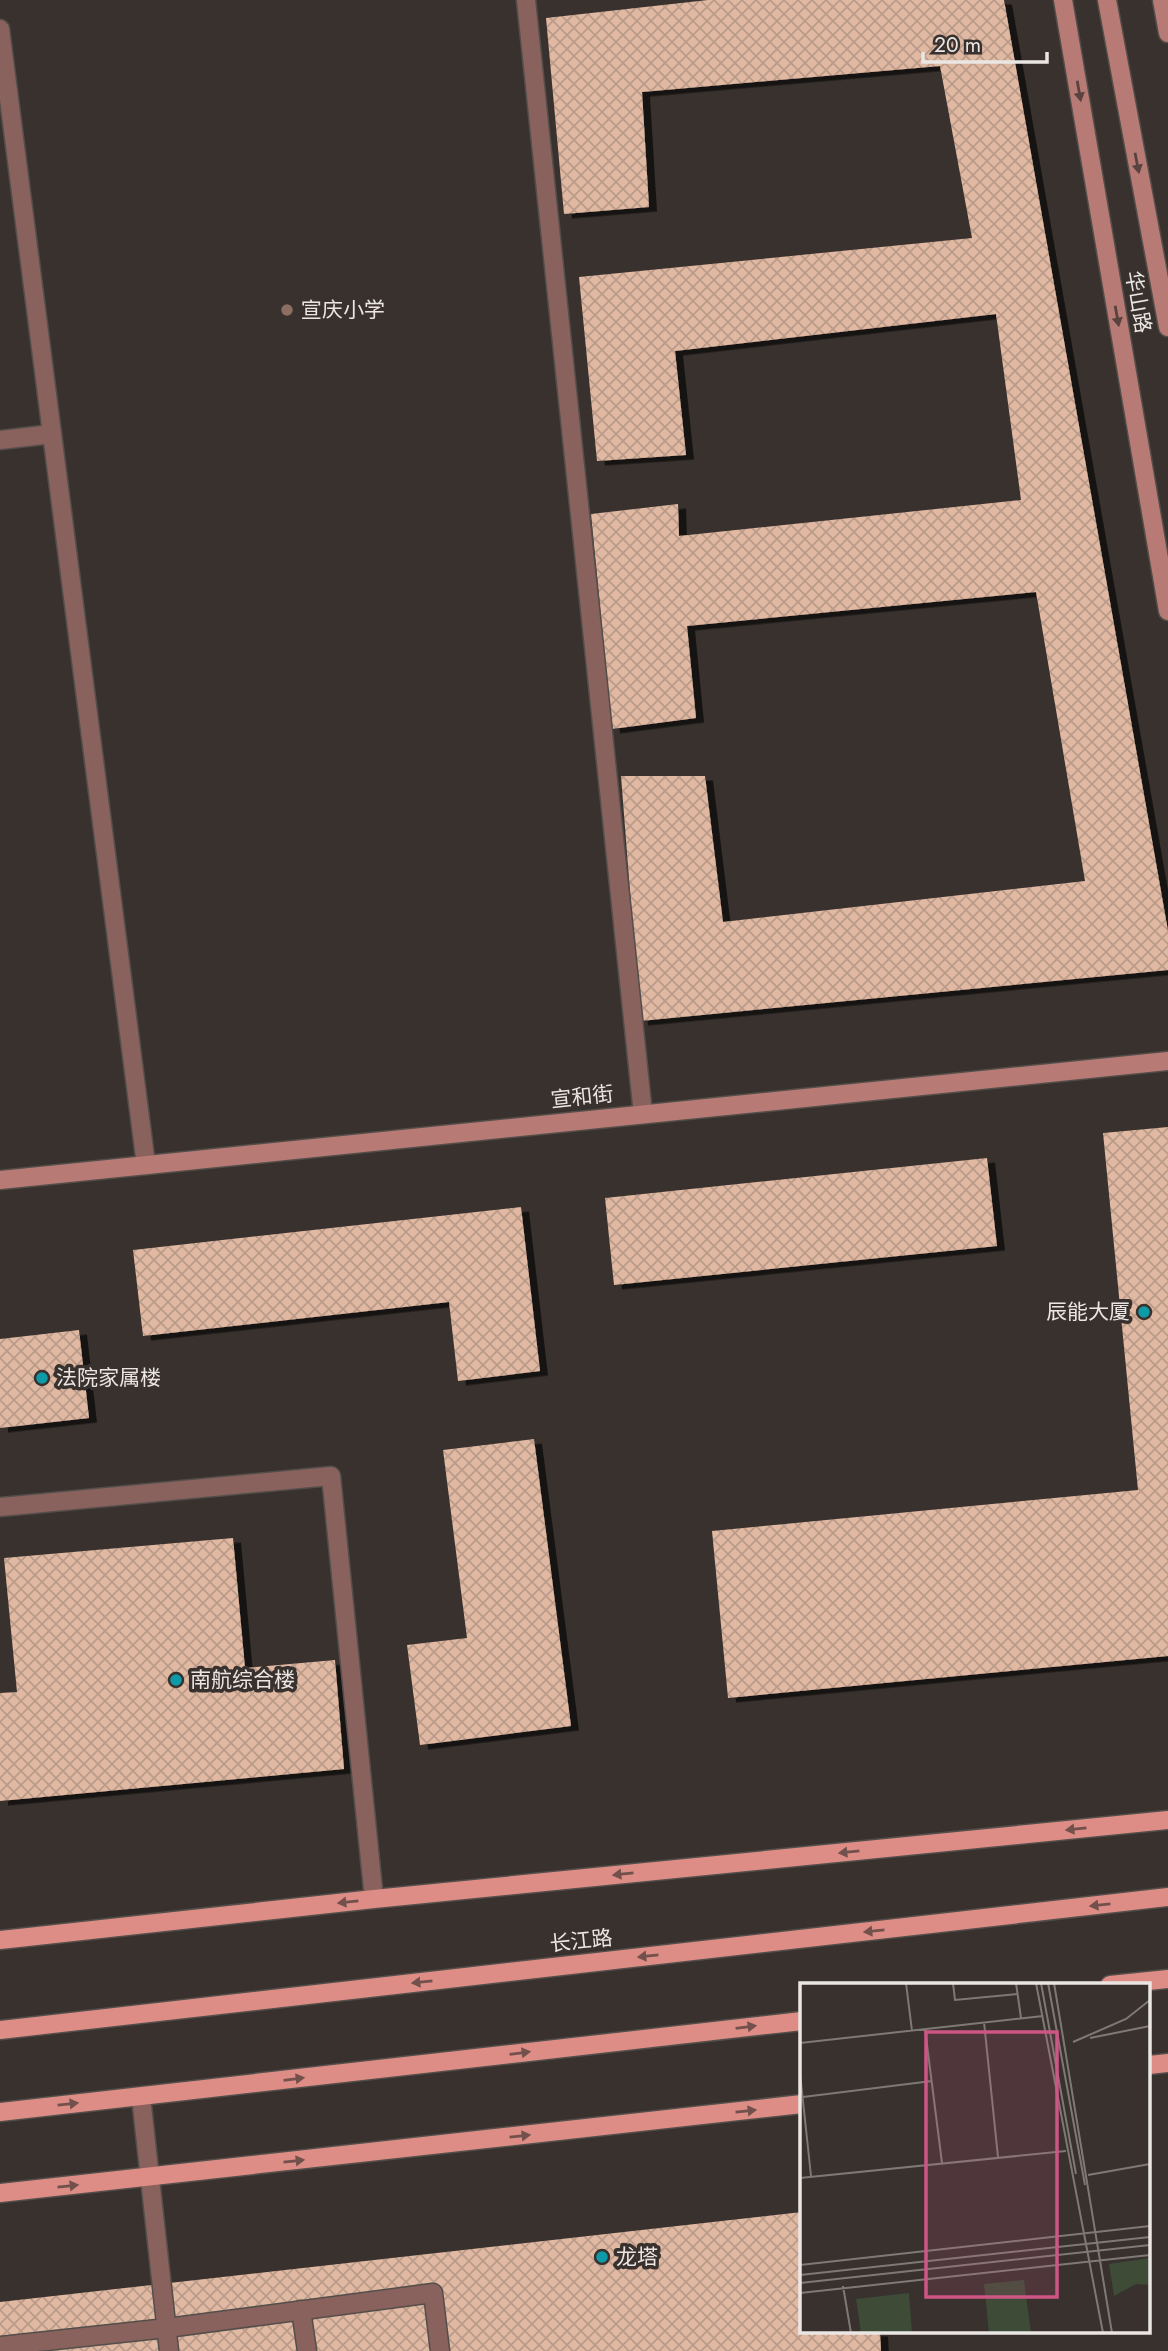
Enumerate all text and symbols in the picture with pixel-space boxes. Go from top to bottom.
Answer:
scale bar [923,21,1047,65]
text: 20 m [934,30,981,60]
one-way arrow [1074,80,1085,102]
one-way arrow [1132,153,1143,175]
street label: 华山路 [1118,268,1158,336]
place label: 宣庆小学 [301,295,385,325]
marker: 宣庆小学 [279,302,295,318]
one-way arrow [1112,305,1123,327]
street label: 宣和街 [549,1079,615,1115]
place label: 辰能大厦 [1046,1297,1130,1327]
marker: 辰能大厦 [1136,1304,1152,1320]
place label: 法院家属楼 [56,1363,161,1393]
marker: 法院家属楼 [34,1370,50,1386]
place label: 南航综合楼 [190,1665,295,1695]
marker: 南航综合楼 [168,1672,184,1688]
one-way arrow [1065,1824,1087,1835]
one-way arrow [838,1847,860,1858]
one-way arrow [612,1869,634,1880]
one-way arrow [337,1896,359,1907]
one-way arrow [1089,1900,1111,1911]
street label: 长江路 [548,1923,614,1959]
one-way arrow [863,1925,885,1936]
one-way arrow [637,1951,659,1962]
one-way arrow [411,1976,433,1987]
inset map [800,1983,1150,2334]
one-way arrow [735,2021,757,2032]
one-way arrow [509,2047,531,2058]
one-way arrow [283,2073,305,2084]
one-way arrow [57,2099,79,2110]
one-way arrow [735,2105,757,2116]
one-way arrow [509,2130,531,2141]
one-way arrow [283,2156,305,2167]
one-way arrow [57,2181,79,2192]
place label: 龙塔 [616,2242,658,2272]
marker: 龙塔 [594,2249,610,2265]

